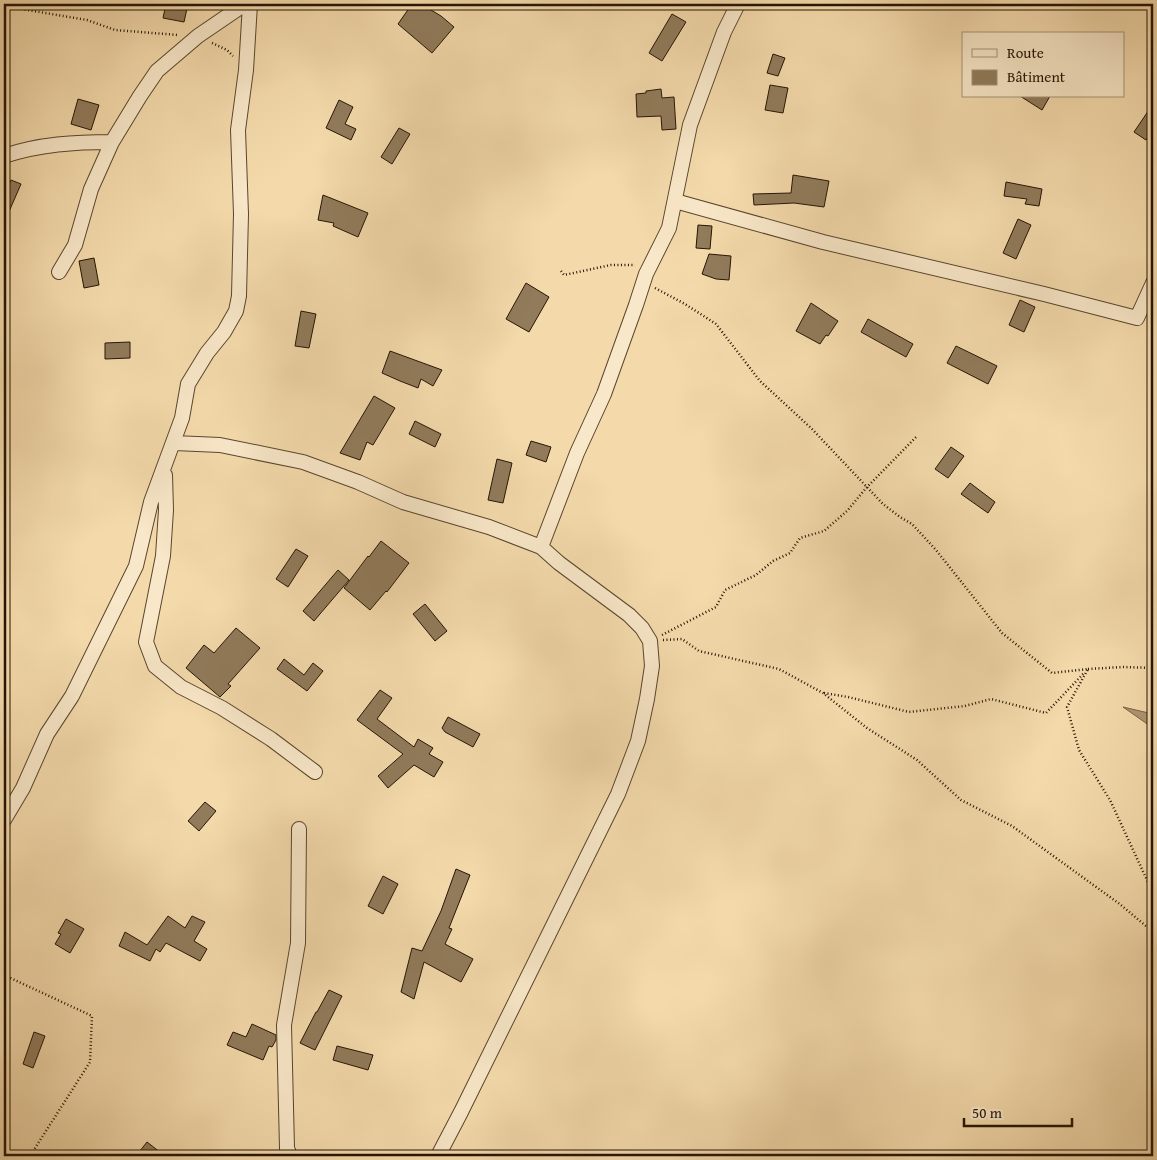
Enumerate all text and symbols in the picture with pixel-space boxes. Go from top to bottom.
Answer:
legend [962,32,1124,98]
text: Route [1007,42,1044,63]
text: Bâtiment [1007,66,1066,87]
scale bar [964,1095,1072,1127]
text: 50 m [972,1102,1003,1123]

